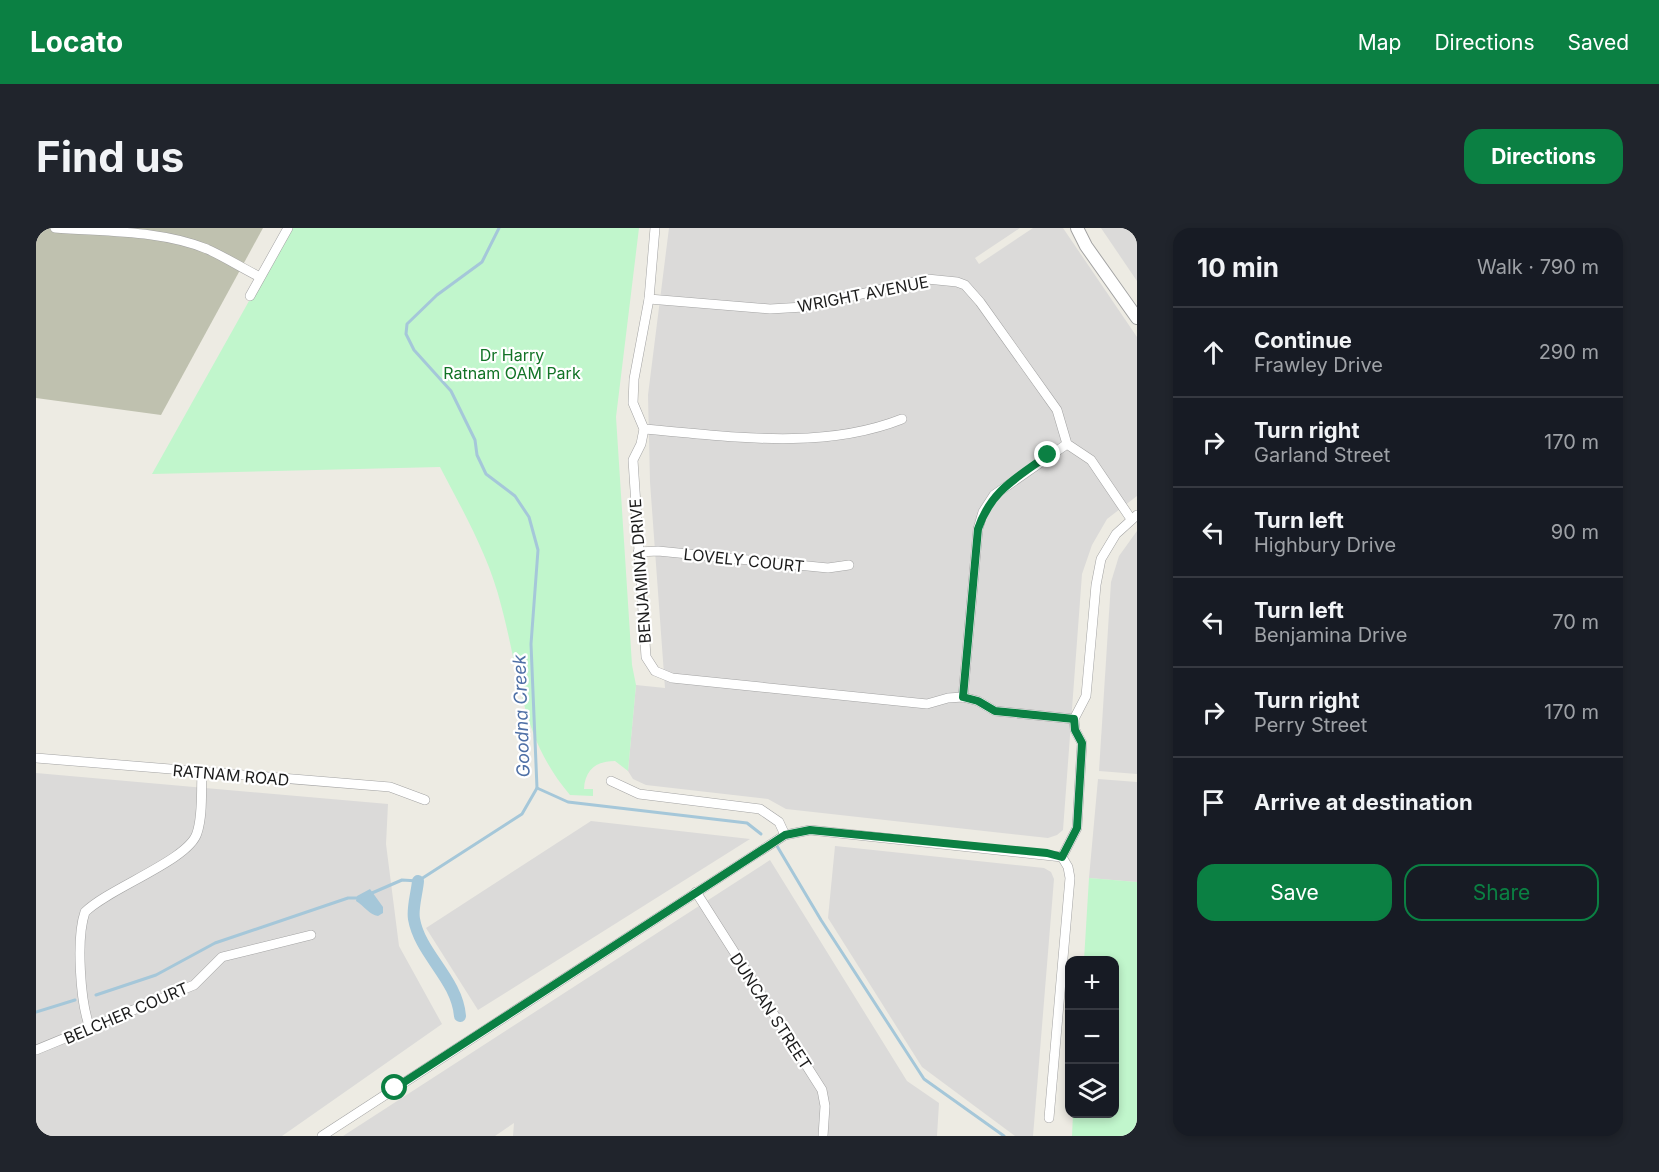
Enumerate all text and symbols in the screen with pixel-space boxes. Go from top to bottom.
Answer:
text: Locato [30,25,123,59]
text: Map [1358,30,1401,55]
text: Directions [1434,30,1535,55]
text: Saved [1568,30,1629,55]
button: Directions [1464,129,1623,184]
text: Find us [36,131,184,182]
text: 10 min [1197,252,1279,283]
text: Walk · 790 m [1477,255,1599,279]
street label: WRIGHT AVENUE [796,271,930,317]
text: Continue [1254,327,1352,353]
icon: ahead [1197,336,1230,369]
text: 290 m [1539,340,1599,364]
park label: Dr Harry Ratnam OAM Park [443,345,581,383]
text: Frawley Drive [1254,353,1383,377]
text: Turn right [1254,417,1360,443]
icon: right [1197,426,1230,459]
text: 170 m [1544,430,1599,454]
route end [1034,441,1060,467]
text: Garland Street [1254,443,1390,467]
street label: BENJAMINA DRIVE [625,498,655,644]
text: Turn left [1254,507,1344,533]
icon: left [1197,516,1230,549]
text: 90 m [1551,520,1599,544]
text: Highbury Drive [1254,533,1396,557]
street label: LOVELY COURT [683,544,805,576]
text: Turn left [1254,597,1344,623]
icon: left [1197,606,1230,639]
text: 70 m [1552,610,1599,634]
text: Benjamina Drive [1254,623,1407,647]
water label: Goodna Creek [508,653,534,778]
text: Turn right [1254,687,1360,713]
icon: right [1197,696,1230,729]
text: 170 m [1544,700,1599,724]
text: Perry Street [1254,713,1367,737]
street label: RATNAM ROAD [172,760,290,790]
icon: arrive [1197,786,1230,819]
text: Arrive at destination [1254,789,1473,815]
button: Save [1197,864,1392,921]
button: Share [1404,864,1599,921]
street label: DUNCAN STREET [726,949,816,1073]
map controls [1065,956,1119,1118]
button: + [1065,956,1119,1010]
street label: BELCHER COURT [61,978,191,1048]
button: − [1065,1010,1119,1064]
button: layers [1065,1064,1119,1118]
route start [381,1074,407,1100]

